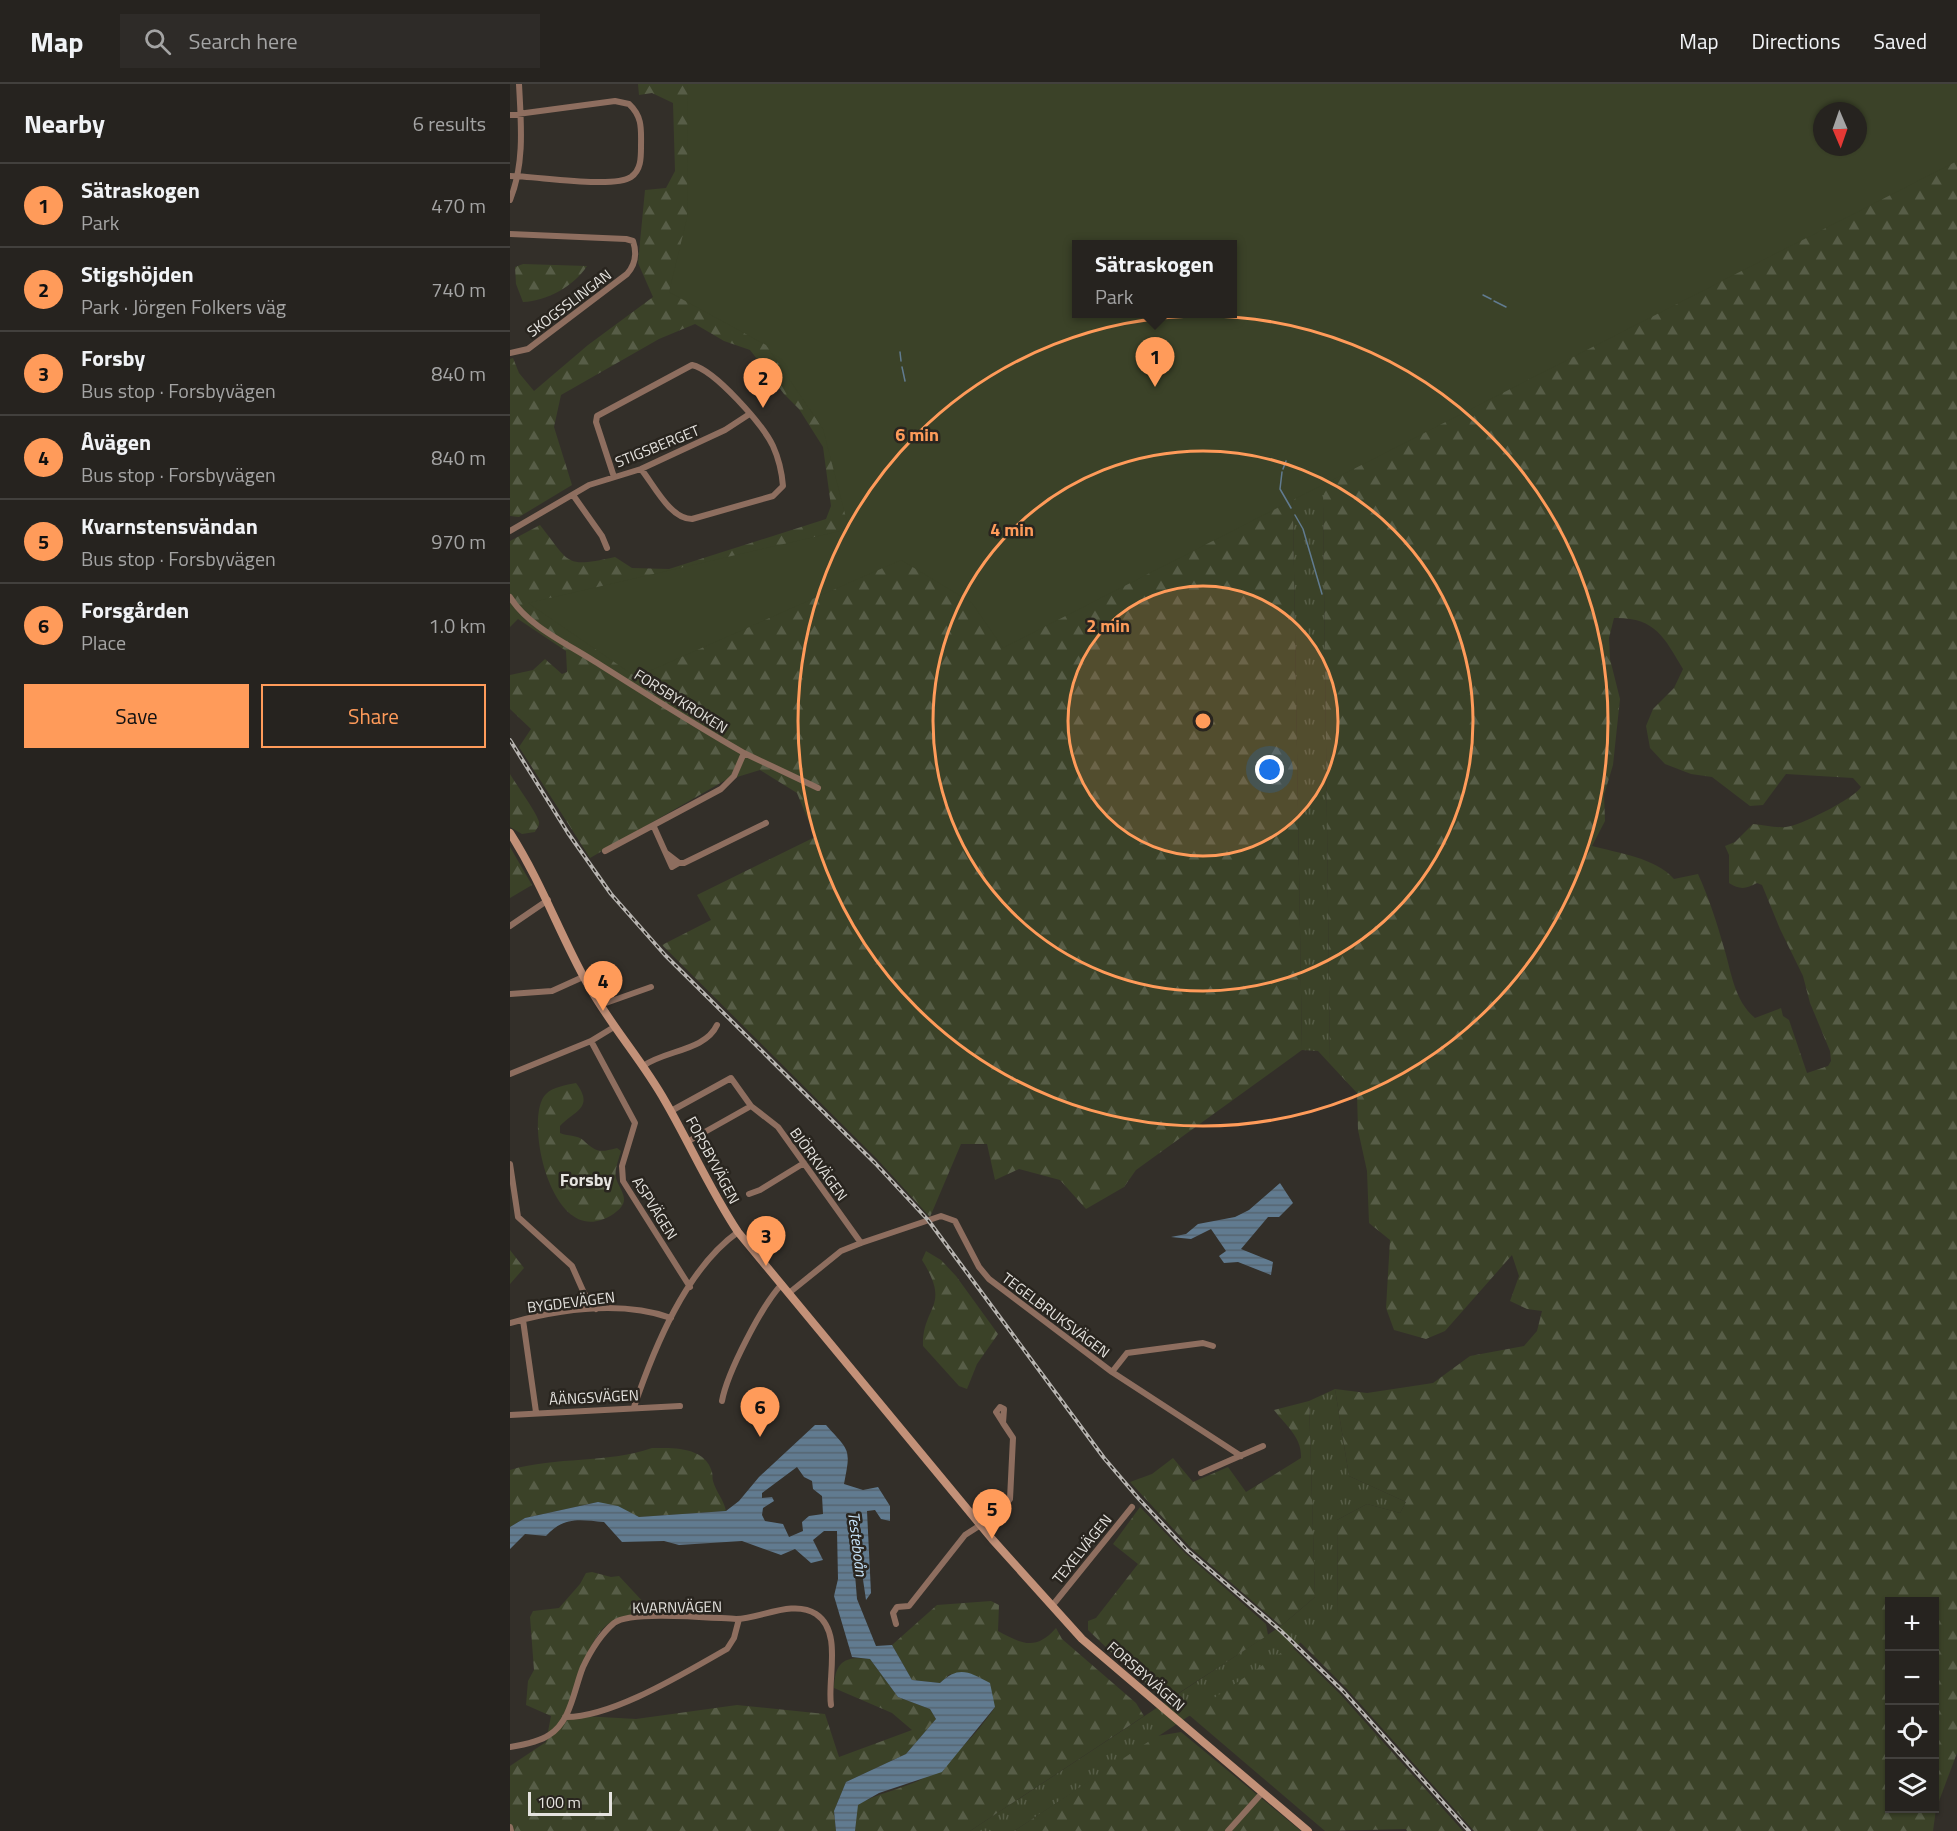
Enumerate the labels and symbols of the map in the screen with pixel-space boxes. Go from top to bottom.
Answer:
north arrow [1813,102,1867,156]
street label: SKOGSSLINGAN [522,263,616,343]
pin: 1 [1136,338,1174,387]
pin: 2 [744,358,782,408]
street label: STIGSBERGET [611,419,703,473]
text: 6 min [895,421,939,448]
text: 4 min [990,516,1034,543]
text: 2 min [1086,612,1130,639]
street label: FORSBYKROKEN [630,663,732,739]
centre of rings [1193,711,1213,731]
your location [1255,755,1284,784]
pin: 4 [584,962,622,1011]
street label: FORSBYVÄGEN [680,1112,746,1208]
street label: BJÖRKVÄGEN [784,1123,854,1205]
district label: Forsby [560,1166,612,1193]
street label: ASPVÄGEN [627,1172,683,1244]
pin: 3 [746,1216,786,1266]
street label: TEGELBRUKSVÄGEN [997,1267,1115,1363]
street label: BYGDEVÄGEN [526,1285,616,1319]
street label: ÅÄNGSVÄGEN [548,1383,640,1411]
pin: 6 [740,1388,780,1437]
pin: 5 [972,1490,1012,1539]
street label: TEXELVÄGEN [1047,1509,1117,1589]
water label: Testeboån [842,1510,874,1579]
street label: KVARNVÄGEN [632,1595,722,1619]
street label: FORSBYVÄGEN [1102,1636,1190,1716]
scale bar [528,1789,612,1816]

